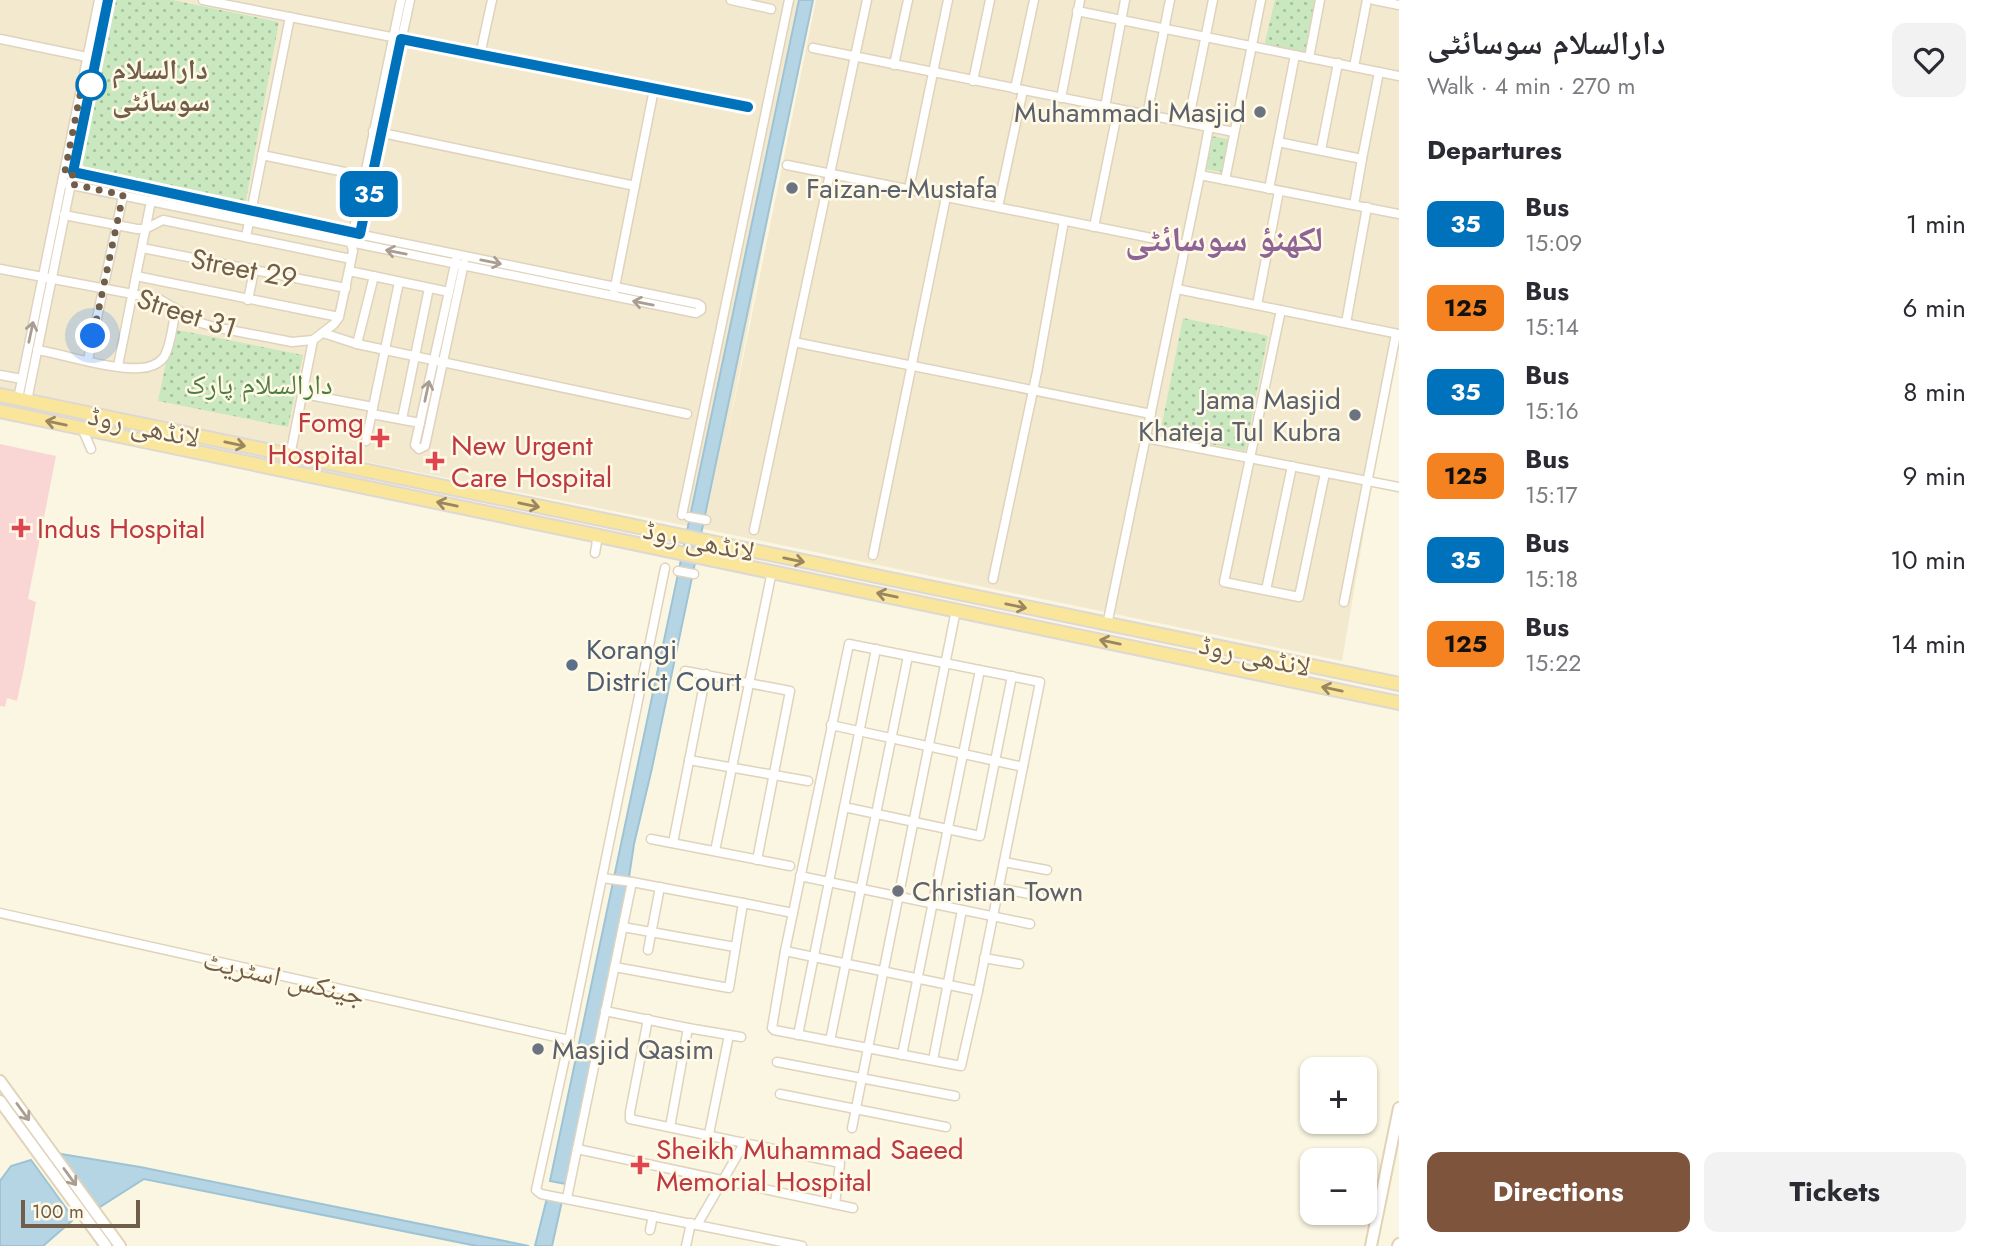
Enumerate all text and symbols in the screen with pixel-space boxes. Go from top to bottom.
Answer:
text: دارالسلام سوسائٹی [1427,19,1666,66]
button: heart [1892,23,1966,97]
place label: دارالسلام سوسائٹی [112,49,210,122]
text: Walk · 4 min · 270 m [1427,69,1635,103]
marker: دارالسلام سوسائٹی [76,70,106,100]
place label: Muhammadi Masjid [1014,92,1246,133]
marker: Muhammadi Masjid [1252,104,1268,120]
text: Departures [1427,131,1562,169]
place label: Faizan-e-Mustafa [806,168,997,209]
line badge: 35 [338,171,400,217]
text: 35 [354,176,384,211]
marker: Faizan-e-Mustafa [784,180,800,196]
text: Bus [1525,188,1569,226]
text: 1 min [1906,205,1966,243]
text: 35 [1450,206,1481,241]
district label: لکھنؤ سوسائٹی [1125,214,1323,264]
text: 15:09 [1525,226,1582,260]
street label: Street 29 [187,238,300,299]
one-way arrow [385,244,408,258]
one-way arrow [479,256,502,269]
text: Bus [1525,272,1569,310]
street label: Street 31 [131,278,242,349]
text: 6 min [1903,289,1966,327]
text: 125 [1444,290,1487,325]
one-way arrow [632,295,655,309]
text: 15:14 [1525,310,1579,344]
your location [75,318,110,353]
one-way arrow [25,321,39,344]
text: Bus [1525,356,1569,394]
park label: دارالسلام پارک [185,364,333,405]
text: 8 min [1903,373,1966,411]
text: 35 [1450,374,1481,409]
place label: Jama Masjid Khateja Tul Kubra [1138,379,1341,452]
one-way arrow [420,380,434,403]
text: 15:16 [1525,394,1579,428]
street label: لانڈھی روڈ [84,395,203,458]
place label: Fomg Hospital [268,402,364,475]
marker: Jama Masjid Khateja Tul Kubra [1347,407,1363,423]
one-way arrow [45,415,68,429]
place label: New Urgent Care Hospital [451,425,612,498]
marker: Fomg Hospital [370,428,390,448]
one-way arrow [223,438,246,452]
text: Bus [1525,440,1569,478]
marker: New Urgent Care Hospital [425,451,445,471]
text: 9 min [1903,457,1966,495]
text: 125 [1444,458,1487,493]
text: 15:17 [1525,478,1578,512]
one-way arrow [436,496,459,510]
one-way arrow [517,499,540,513]
place label: Indus Hospital [37,508,205,549]
street label: لانڈھی روڈ [639,509,758,572]
marker: Indus Hospital [11,518,31,538]
text: Bus [1525,524,1569,562]
text: 10 min [1890,541,1966,579]
text: 35 [1450,542,1481,577]
one-way arrow [782,553,805,567]
text: 15:18 [1525,562,1578,596]
one-way arrow [876,588,899,602]
one-way arrow [1004,600,1027,614]
text: Bus [1525,608,1569,646]
street label: لانڈھی روڈ [1195,624,1314,687]
text: 14 min [1891,625,1966,663]
text: 125 [1444,626,1487,661]
place label: Korangi District Court [586,629,741,702]
one-way arrow [1099,635,1122,649]
text: 15:22 [1525,646,1581,680]
marker: Korangi District Court [564,657,580,673]
one-way arrow [1321,681,1344,695]
place label: Christian Town [912,871,1083,912]
marker: Christian Town [890,883,906,899]
street label: جینکس اسٹریٹ [199,939,369,1016]
place label: Masjid Qasim [552,1029,714,1070]
marker: Masjid Qasim [530,1041,546,1057]
map controls [1300,1057,1377,1225]
button: + [1300,1057,1377,1134]
one-way arrow [15,1102,30,1121]
place label: Sheikh Muhammad Saeed Memorial Hospital [656,1129,964,1202]
button: − [1300,1148,1377,1225]
button: Directions [1427,1152,1690,1232]
button: Tickets [1704,1152,1966,1232]
marker: Sheikh Muhammad Saeed Memorial Hospital [630,1155,650,1175]
one-way arrow [63,1167,77,1186]
scale bar [21,1197,140,1229]
text: 100 m [32,1198,84,1225]

